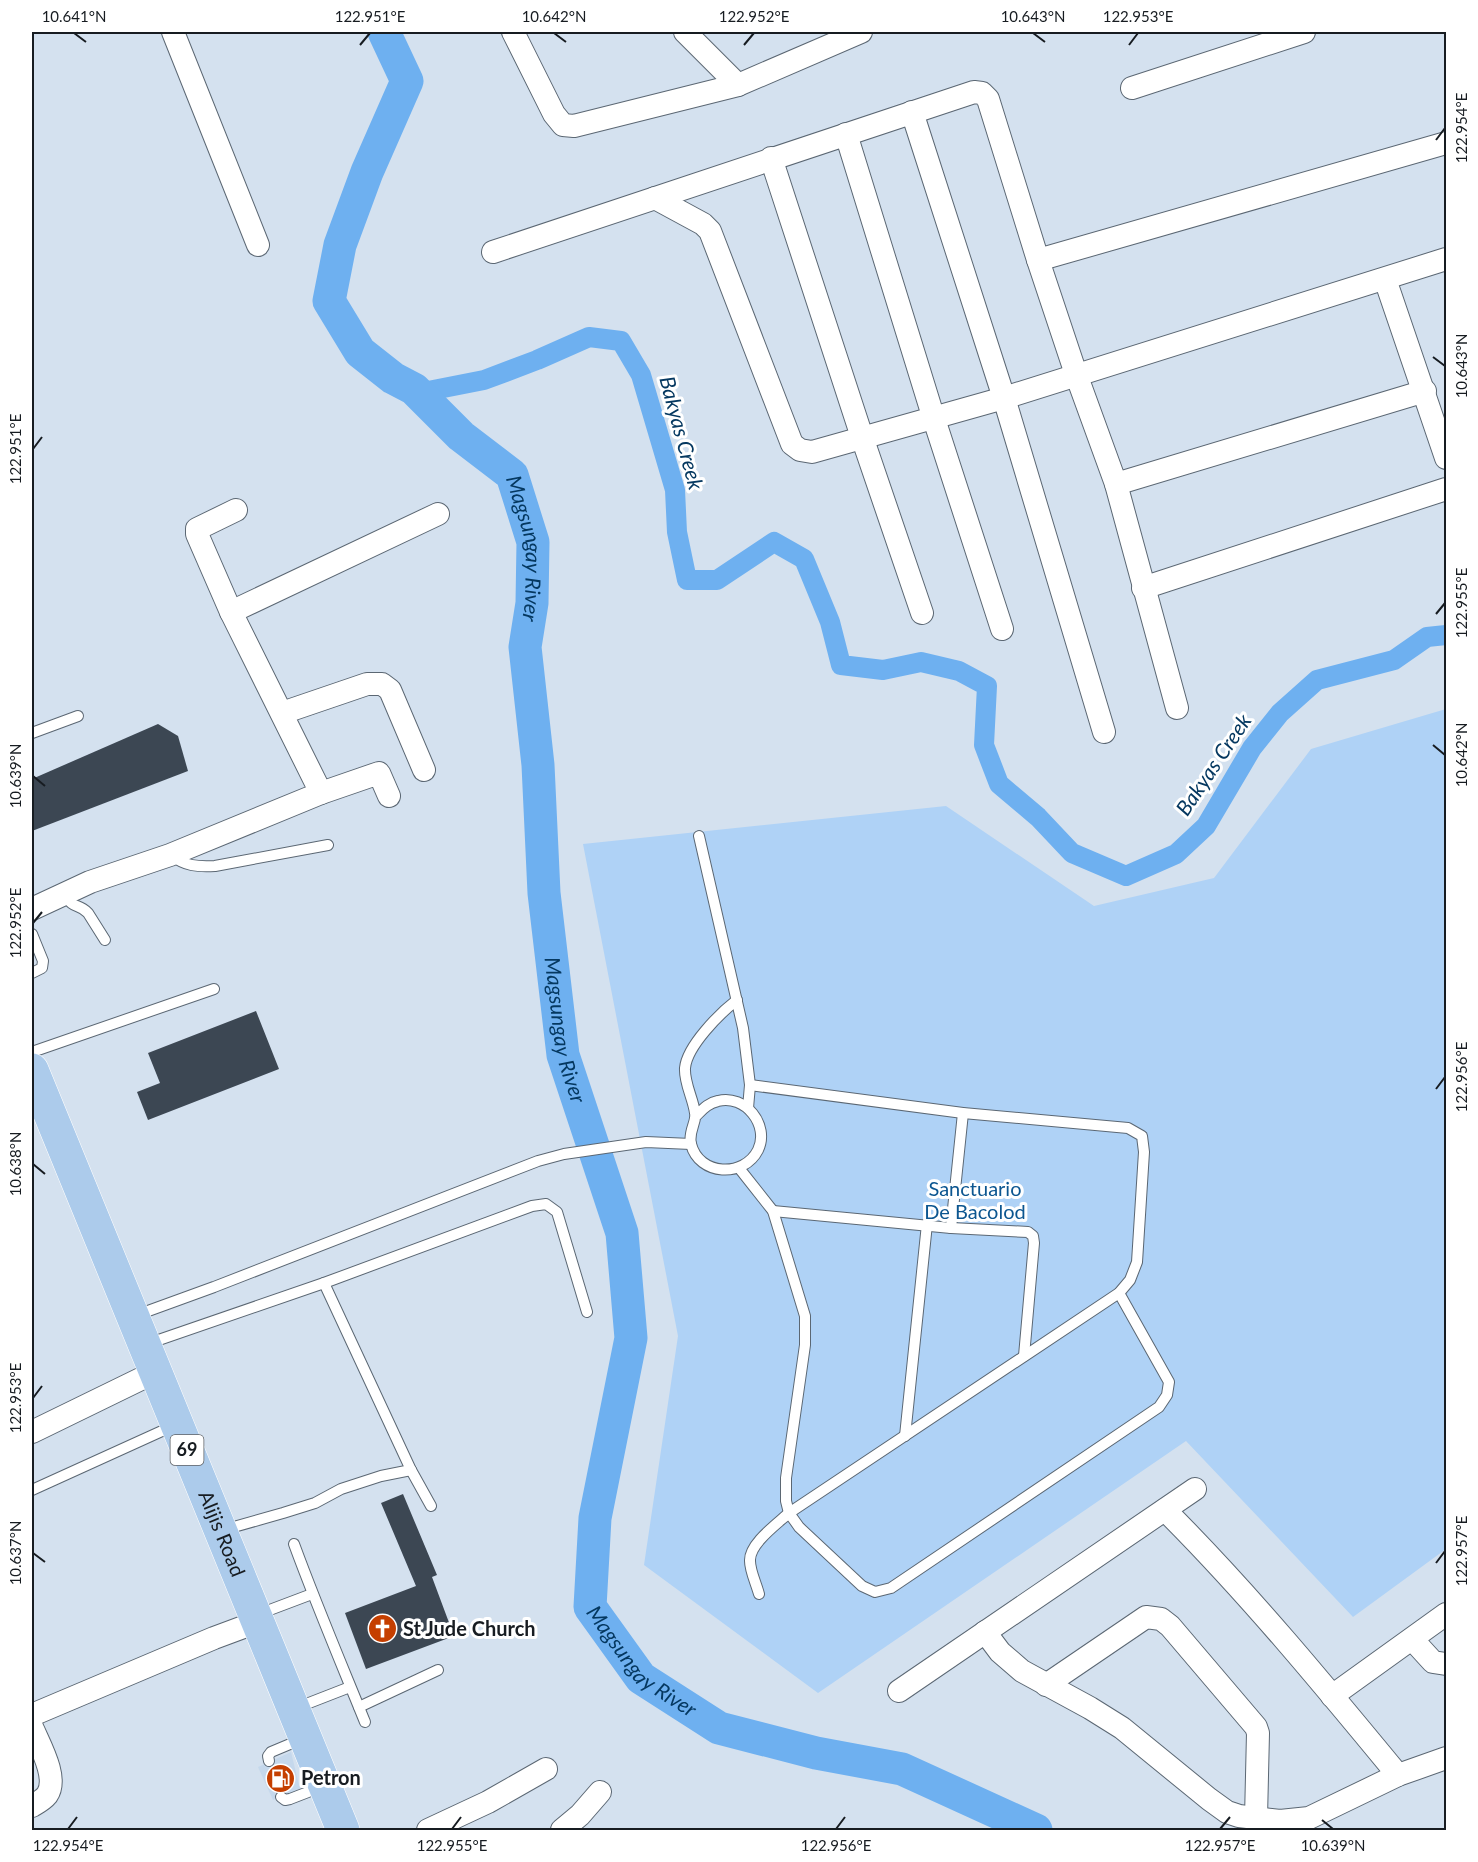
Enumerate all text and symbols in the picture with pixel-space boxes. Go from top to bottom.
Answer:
text: 10.641°N [42,7,106,25]
text: 122.951°E [335,7,405,25]
text: 10.642°N [522,7,586,25]
text: 122.952°E [719,7,789,25]
text: 10.643°N [1001,7,1065,25]
text: 122.953°E [1103,7,1173,25]
text: 122.954°E [1452,93,1470,163]
text: 10.643°N [1452,334,1470,398]
water label: Bakyas Creek [655,373,710,493]
text: 122.951°E [6,414,24,484]
water label: Magsungay River [502,472,547,624]
text: 122.955°E [1452,568,1470,638]
water label: Bakyas Creek [1170,708,1256,820]
text: 10.642°N [1452,723,1470,787]
text: 10.639°N [6,744,24,808]
text: 122.952°E [6,888,24,958]
water label: Magsungay River [541,956,592,1107]
text: 122.956°E [1452,1042,1470,1112]
text: 10.638°N [6,1132,24,1196]
park label: Sanctuario De Bacolod [924,1176,1026,1223]
text: 122.953°E [6,1363,24,1433]
road number: 69 [170,1435,204,1465]
street label: Alijis Road [194,1487,251,1580]
text: 122.957°E [1452,1516,1470,1586]
text: 10.637°N [6,1521,24,1585]
water label: Magsungay River [582,1600,702,1722]
church icon: St Jude Church [366,1613,398,1645]
place label: St Jude Church [403,1616,536,1640]
fuel station icon: Petron [264,1762,296,1794]
place label: Petron [301,1765,361,1789]
text: 122.954°E [33,1836,103,1854]
text: 122.955°E [417,1836,487,1854]
text: 122.956°E [801,1836,871,1854]
text: 122.957°E [1185,1836,1255,1854]
text: 10.639°N [1301,1836,1365,1854]

